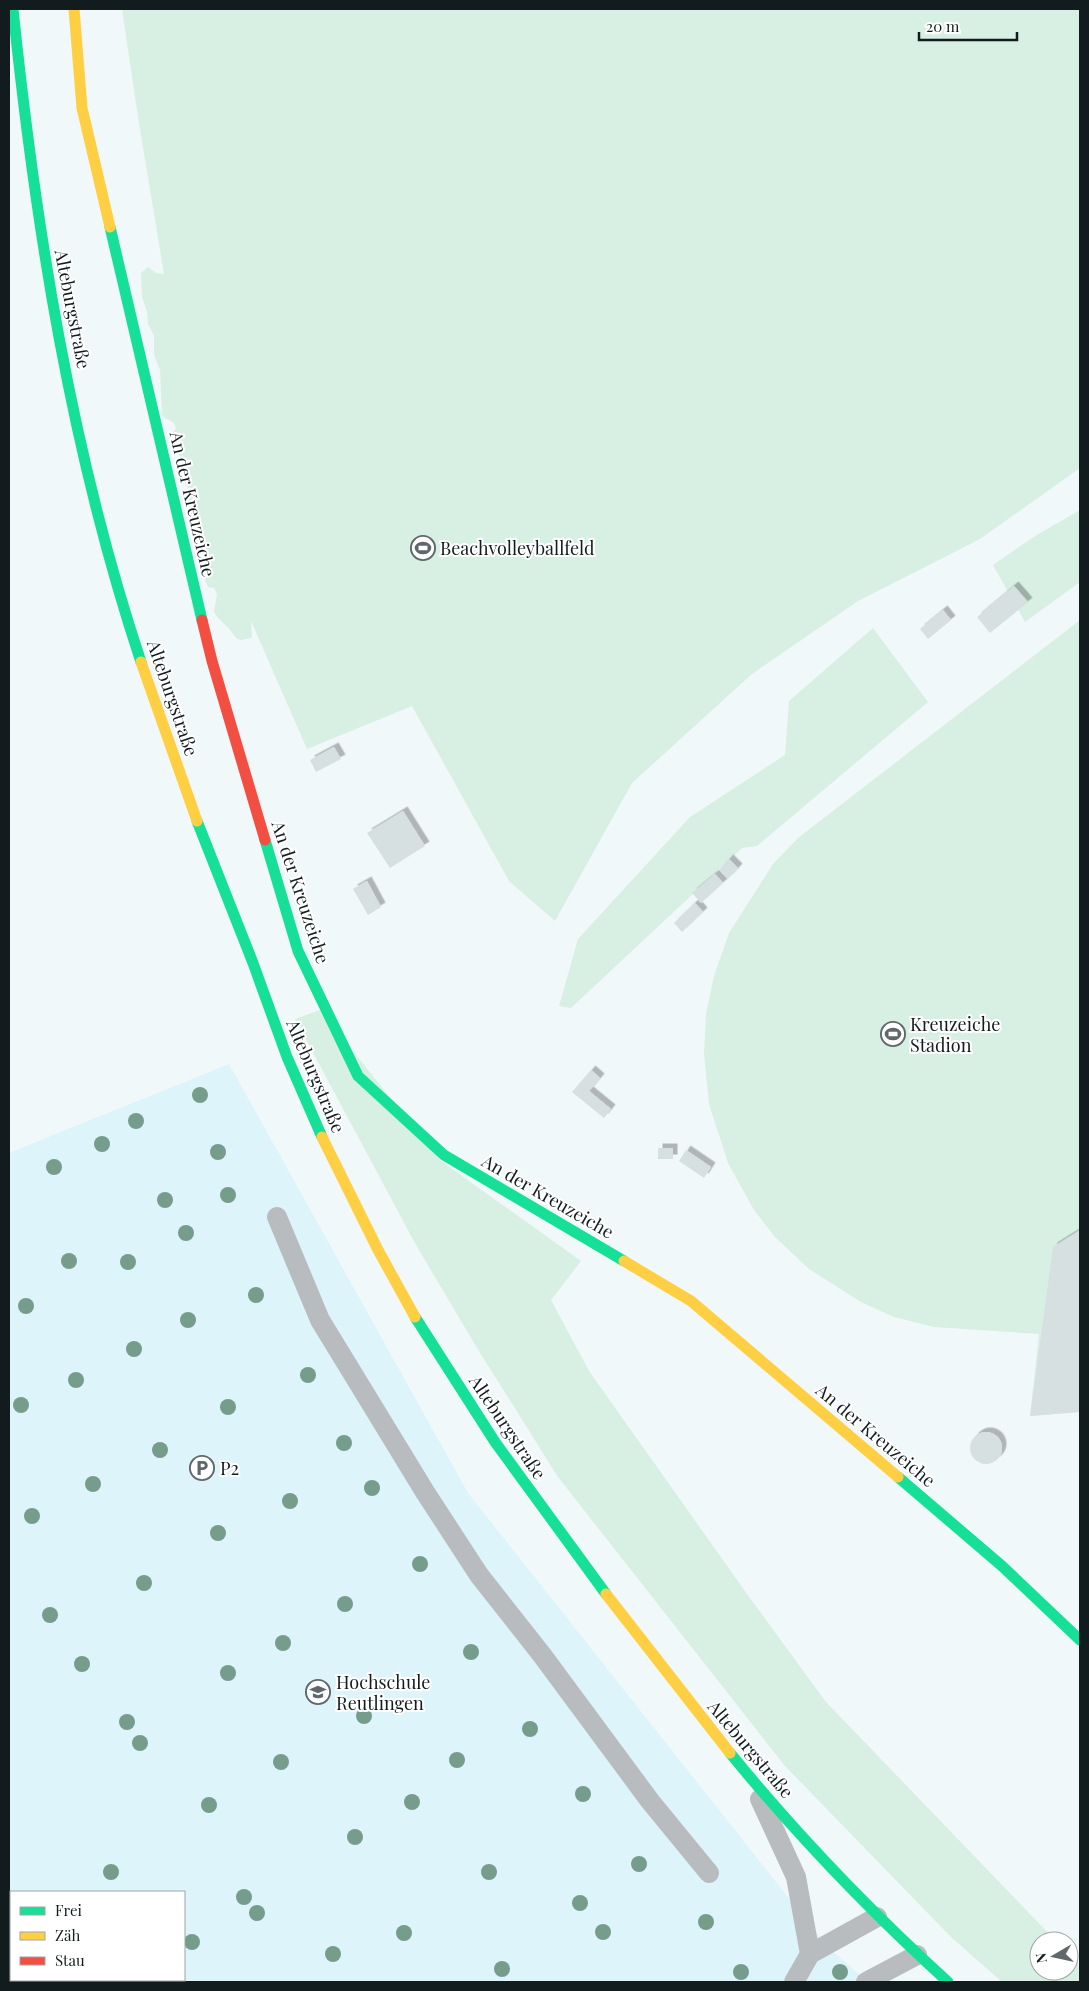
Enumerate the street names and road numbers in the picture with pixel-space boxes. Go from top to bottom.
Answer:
street label: Alteburgstraße [49,246,96,371]
street label: An der Kreuzeiche [164,428,221,579]
street label: Alteburgstraße [142,636,204,759]
street label: An der Kreuzeiche [266,817,335,966]
street label: Alteburgstraße [281,1015,351,1136]
street label: An der Kreuzeiche [477,1148,618,1244]
street label: Alteburgstraße [464,1369,552,1484]
street label: An der Kreuzeiche [811,1377,941,1492]
street label: Alteburgstraße [702,1694,799,1803]

